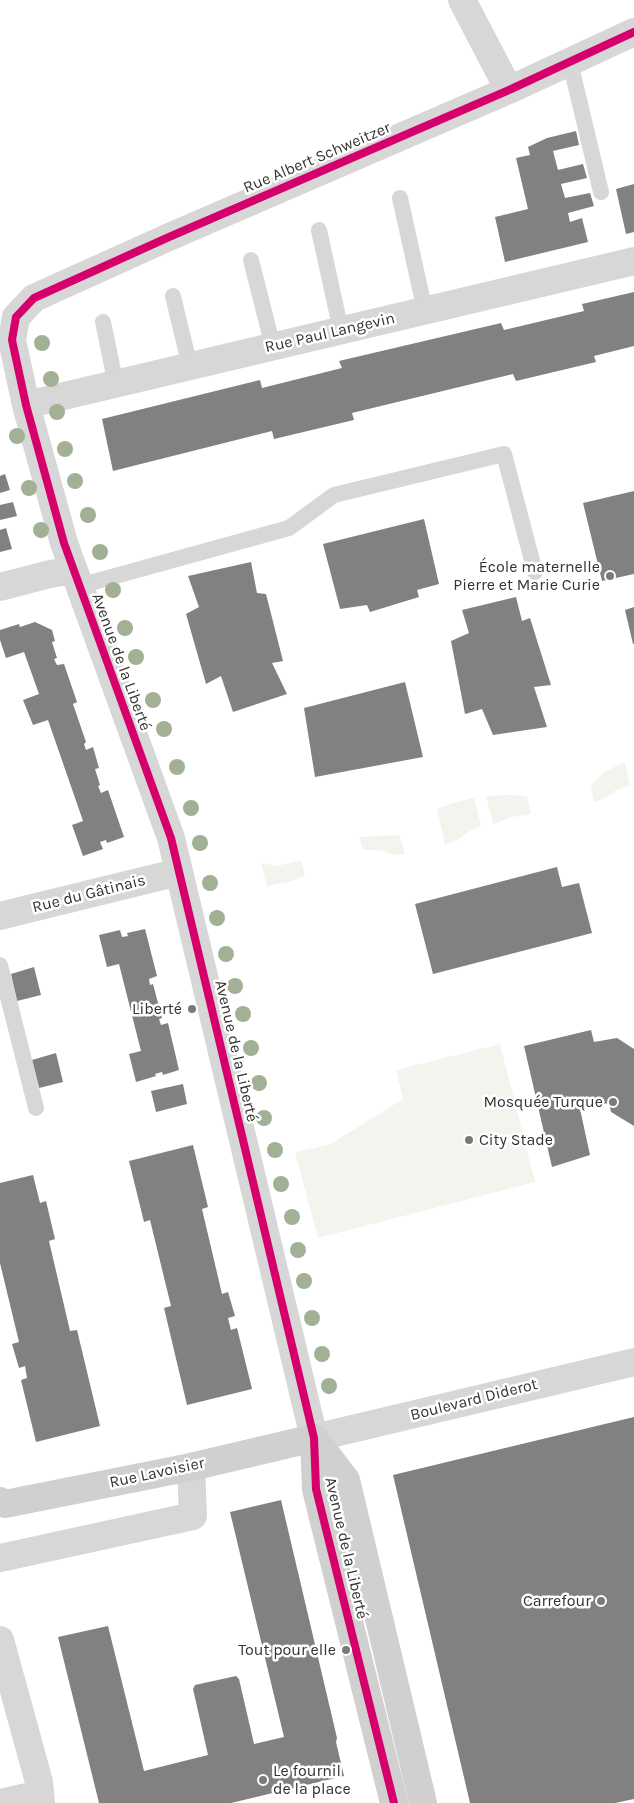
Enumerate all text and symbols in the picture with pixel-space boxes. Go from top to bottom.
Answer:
street label: Rue Albert Schweitzer [240,118,394,198]
street label: Rue Paul Langevin [263,309,397,357]
place label: École maternelle Pierre et Marie Curie [453,557,600,595]
marker: École maternelle Pierre et Marie Curie [604,570,616,582]
street label: Avenue de la Liberté [87,591,155,733]
street label: Rue du Gâtinais [30,871,148,917]
street label: Avenue de la Liberté [210,978,262,1124]
place label: Liberté [132,999,182,1019]
marker: Liberté [186,1003,198,1015]
place label: Mosquée Turque [483,1092,603,1112]
marker: Mosquée Turque [607,1096,619,1108]
place label: City Stade [479,1130,553,1150]
marker: City Stade [463,1134,475,1146]
street label: Boulevard Diderot [408,1375,540,1425]
street label: Rue Lavoisier [108,1454,206,1492]
street label: Avenue de la Liberté [320,1475,372,1621]
place label: Carrefour [523,1591,591,1611]
marker: Carrefour [595,1595,607,1607]
place label: Tout pour elle [238,1640,336,1660]
marker: Tout pour elle [340,1644,352,1656]
place label: Le fournil de la place [273,1761,351,1799]
marker: Le fournil de la place [257,1774,269,1786]

